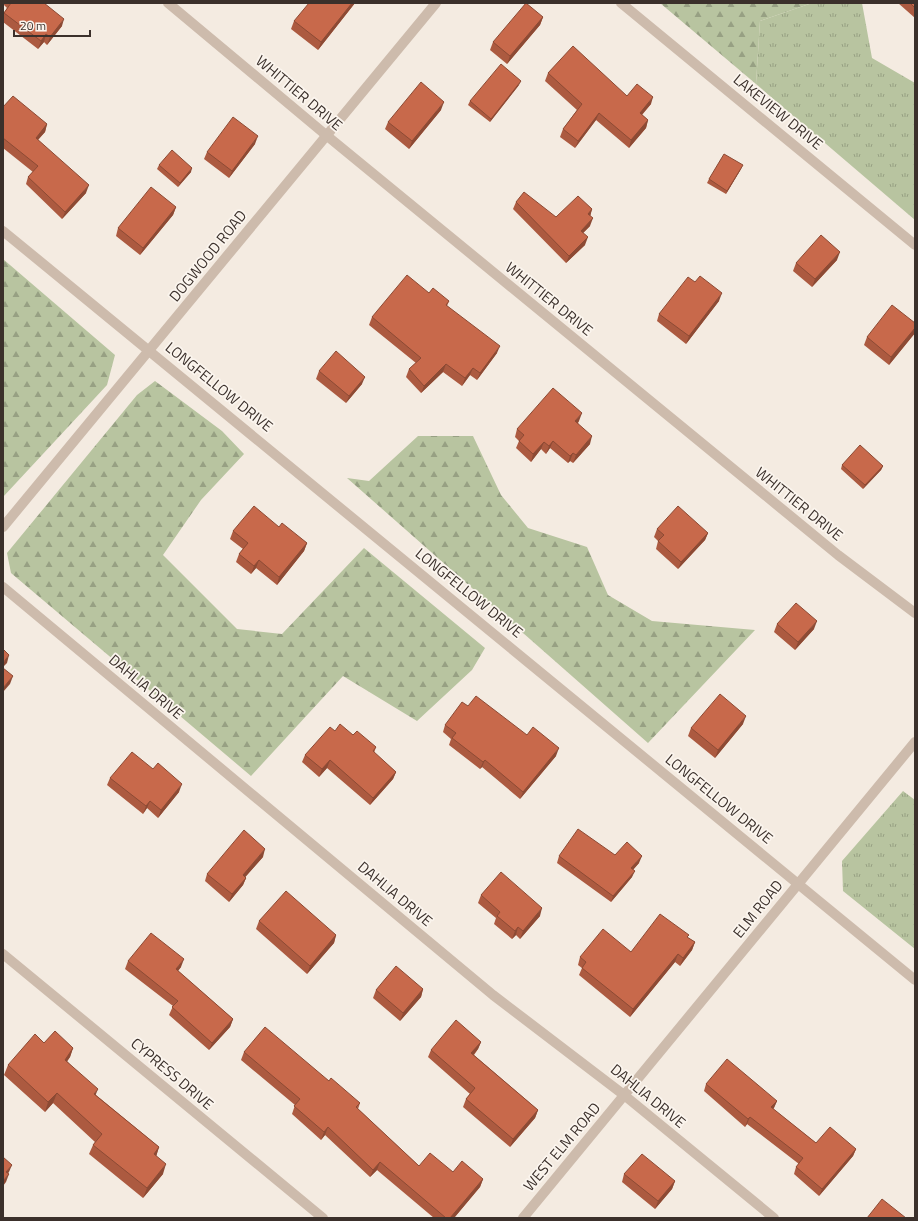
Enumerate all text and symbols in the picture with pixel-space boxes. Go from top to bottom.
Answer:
scale bar [14,12,90,38]
text: 20 m [20,16,46,35]
street label: WHITTIER DRIVE [251,49,348,136]
street label: LAKEVIEW DRIVE [728,68,828,155]
street label: DOGWOOD ROAD [163,205,252,307]
street label: WHITTIER DRIVE [500,256,598,341]
street label: LONGFELLOW DRIVE [161,336,278,437]
street label: WHITTIER DRIVE [750,461,848,546]
street label: LONGFELLOW DRIVE [411,542,528,643]
street label: DAHLIA DRIVE [104,648,189,725]
street label: LONGFELLOW DRIVE [661,748,778,849]
street label: DAHLIA DRIVE [353,855,438,932]
street label: ELM ROAD [727,875,788,943]
street label: CYPRESS DRIVE [126,1032,219,1115]
street label: DAHLIA DRIVE [606,1058,691,1133]
street label: WEST ELM ROAD [518,1097,606,1196]

